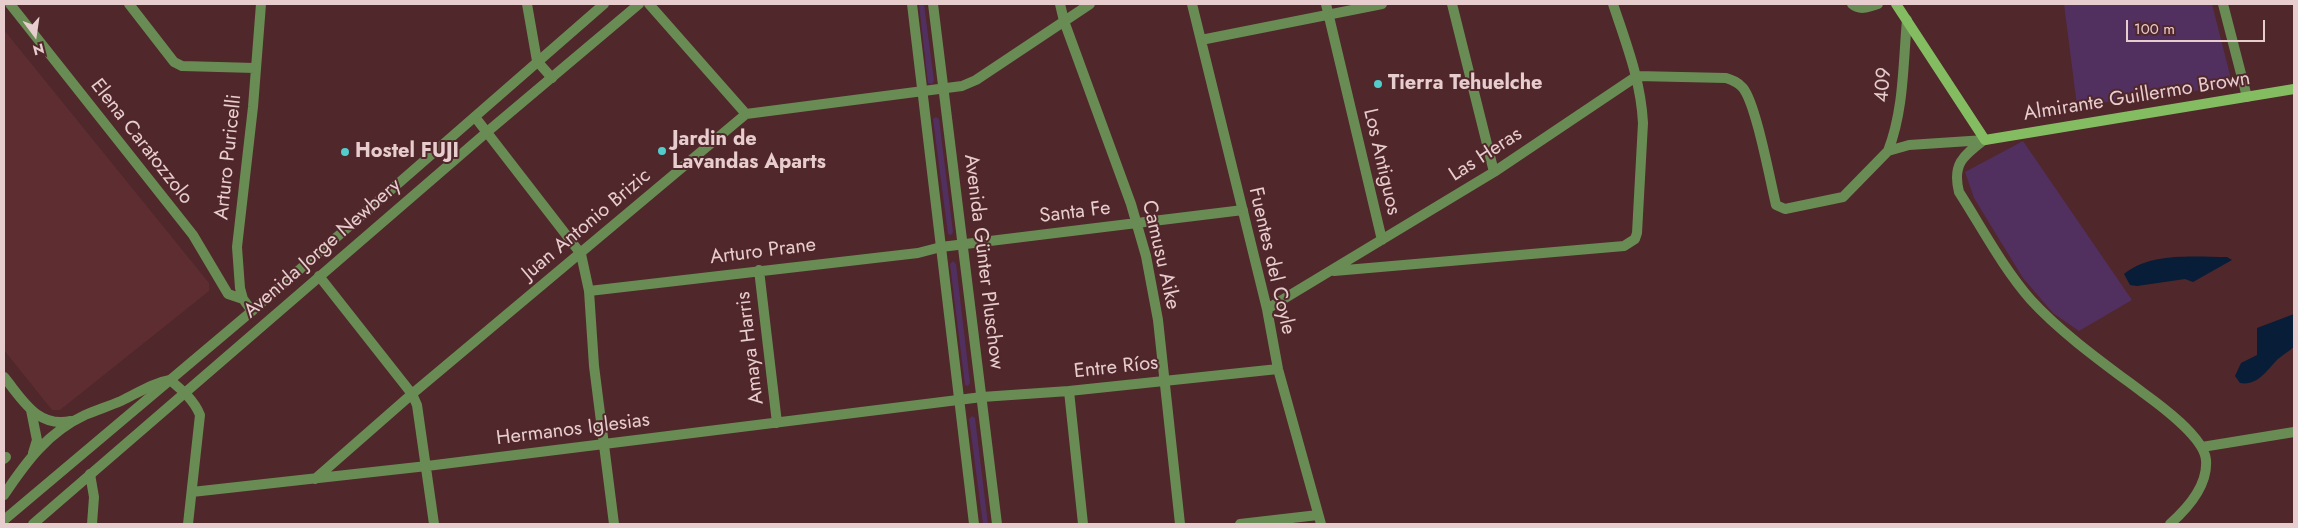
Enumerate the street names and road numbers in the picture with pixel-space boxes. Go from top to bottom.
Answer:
street label: 409 [1871,66,1897,104]
street label: Almirante Guillermo Brown [2022,67,2252,127]
street label: Elena Caratozzolo [85,75,197,209]
street label: Arturo Puricelli [210,93,248,221]
street label: Los Antiguos [1357,106,1405,218]
street label: Las Heras [1445,123,1527,187]
street label: Avenida Günter Pluschow [958,153,1008,371]
street label: Juan Antonio Brizic [518,164,656,286]
street label: Avenida Jorge Newbery [239,174,407,324]
street label: Fuentes del Coyle [1242,185,1300,337]
street label: Santa Fe [1038,197,1112,229]
street label: Camusu Aike [1136,198,1184,312]
street label: Arturo Prane [709,234,817,270]
street label: Amaya Harris [732,290,770,406]
street label: Entre Ríos [1073,352,1159,384]
street label: Hermanos Iglesias [495,409,651,451]

